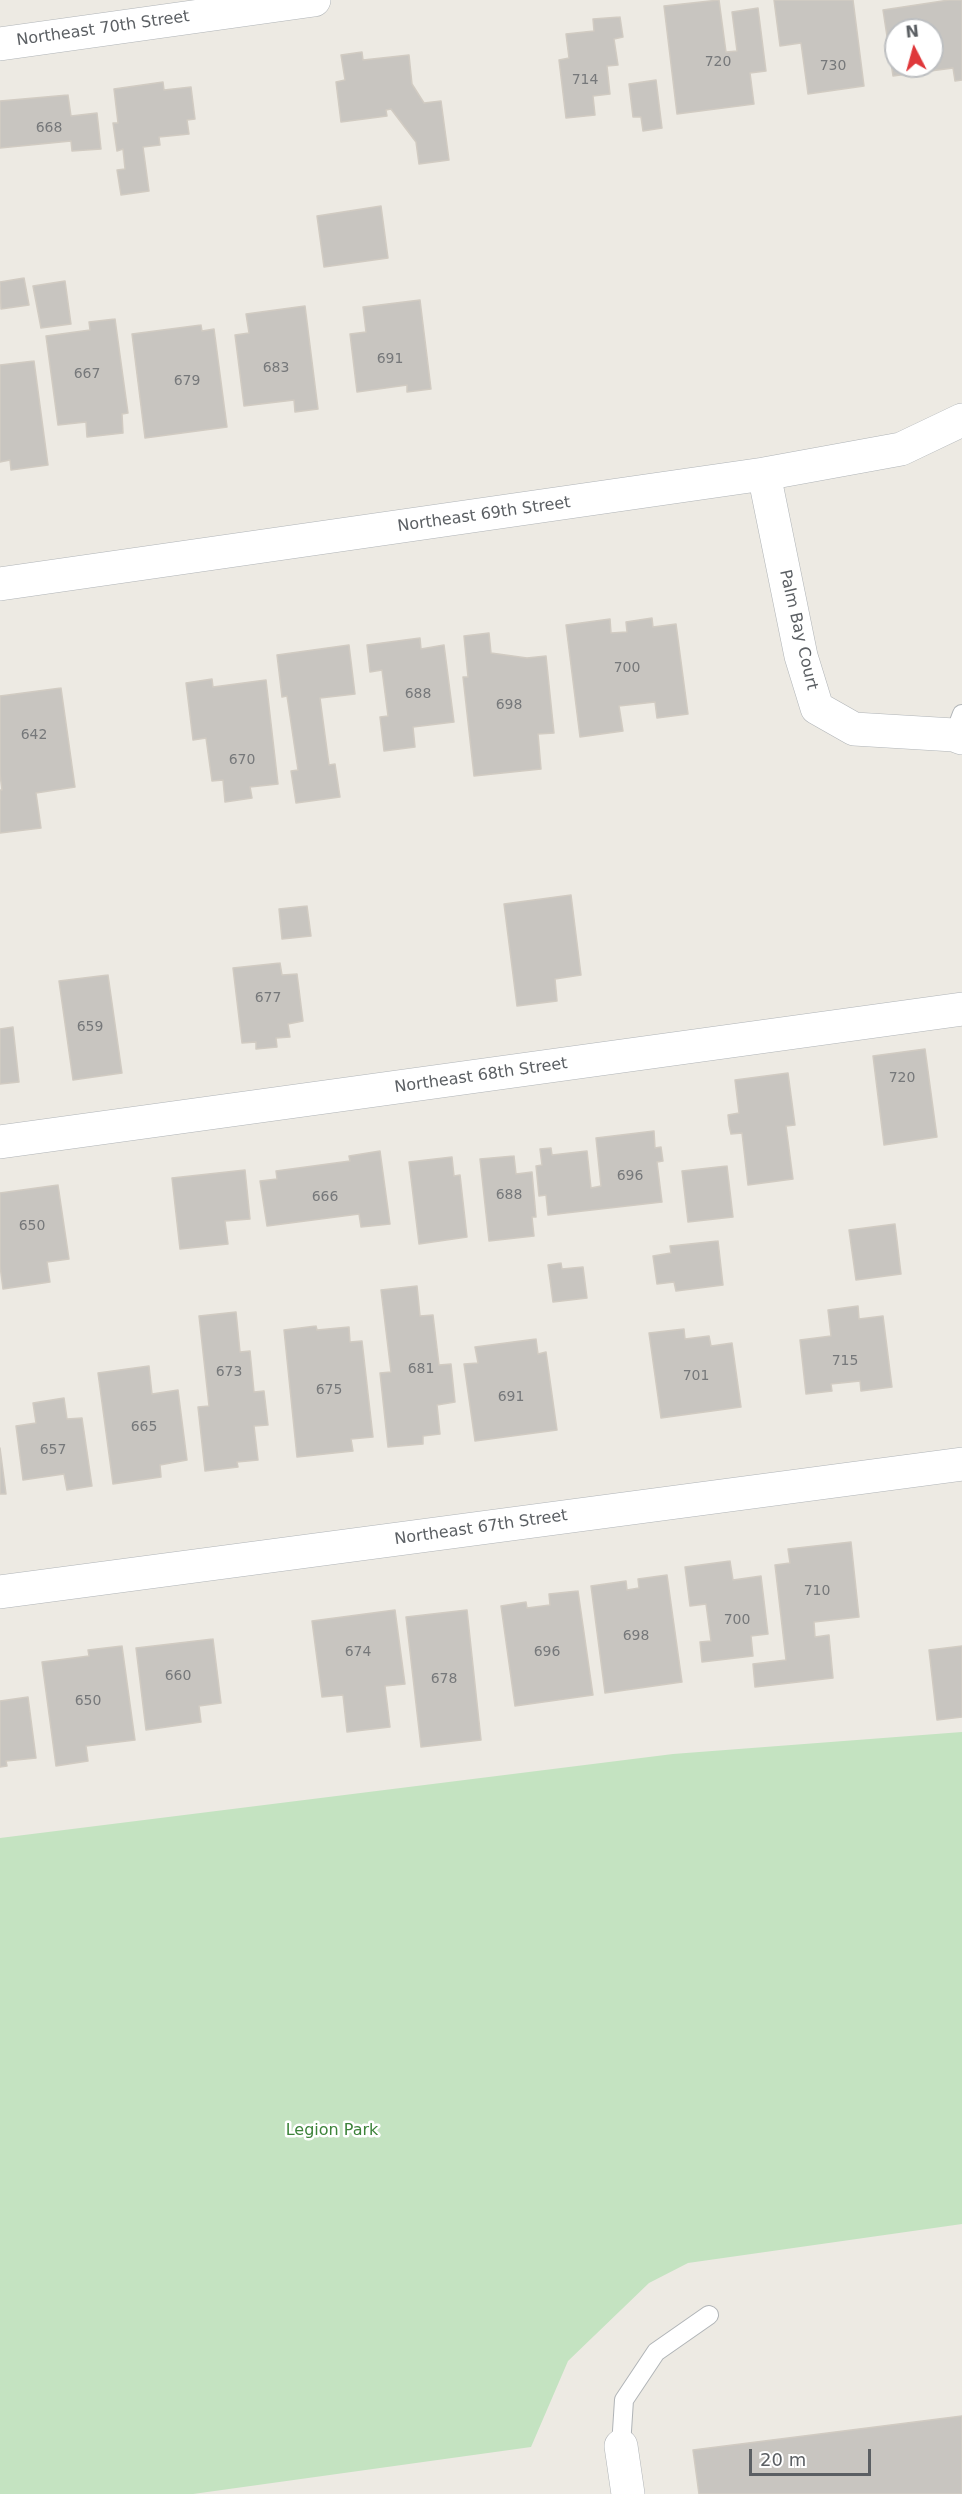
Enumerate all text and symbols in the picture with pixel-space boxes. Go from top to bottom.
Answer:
street label: Northeast 70th Street [15,7,191,51]
north arrow [884,18,944,78]
text: N [905,21,920,42]
house number: 720 [705,54,731,70]
house number: 730 [820,58,846,74]
house number: 714 [572,72,598,88]
house number: 668 [36,120,62,136]
house number: 691 [377,351,403,367]
house number: 683 [263,360,289,376]
house number: 667 [74,366,100,382]
house number: 679 [174,373,200,389]
street label: Northeast 69th Street [396,493,572,537]
street label: Palm Bay Court [775,568,821,692]
house number: 700 [614,660,640,676]
house number: 688 [405,686,431,702]
house number: 698 [496,697,522,713]
house number: 642 [21,727,47,743]
house number: 670 [229,752,255,768]
house number: 677 [255,990,281,1006]
house number: 659 [77,1019,103,1035]
street label: Northeast 68th Street [393,1054,569,1098]
house number: 720 [889,1070,915,1086]
house number: 696 [617,1168,643,1184]
house number: 688 [496,1187,522,1203]
house number: 666 [312,1189,338,1205]
house number: 650 [19,1218,45,1234]
house number: 715 [832,1353,858,1369]
house number: 681 [408,1361,434,1377]
house number: 673 [216,1364,242,1380]
house number: 701 [683,1368,709,1384]
house number: 675 [316,1382,342,1398]
house number: 691 [498,1389,524,1405]
house number: 665 [131,1419,157,1435]
house number: 657 [40,1442,66,1458]
street label: Northeast 67th Street [393,1506,569,1550]
house number: 710 [804,1583,830,1599]
house number: 700 [724,1612,750,1628]
house number: 698 [623,1628,649,1644]
house number: 674 [345,1644,371,1660]
house number: 696 [534,1644,560,1660]
house number: 660 [165,1668,191,1684]
house number: 678 [431,1671,457,1687]
house number: 650 [75,1693,101,1709]
park label: Legion Park [286,2121,378,2141]
scale bar [752,2437,874,2475]
text: 20 m [760,2449,806,2470]

